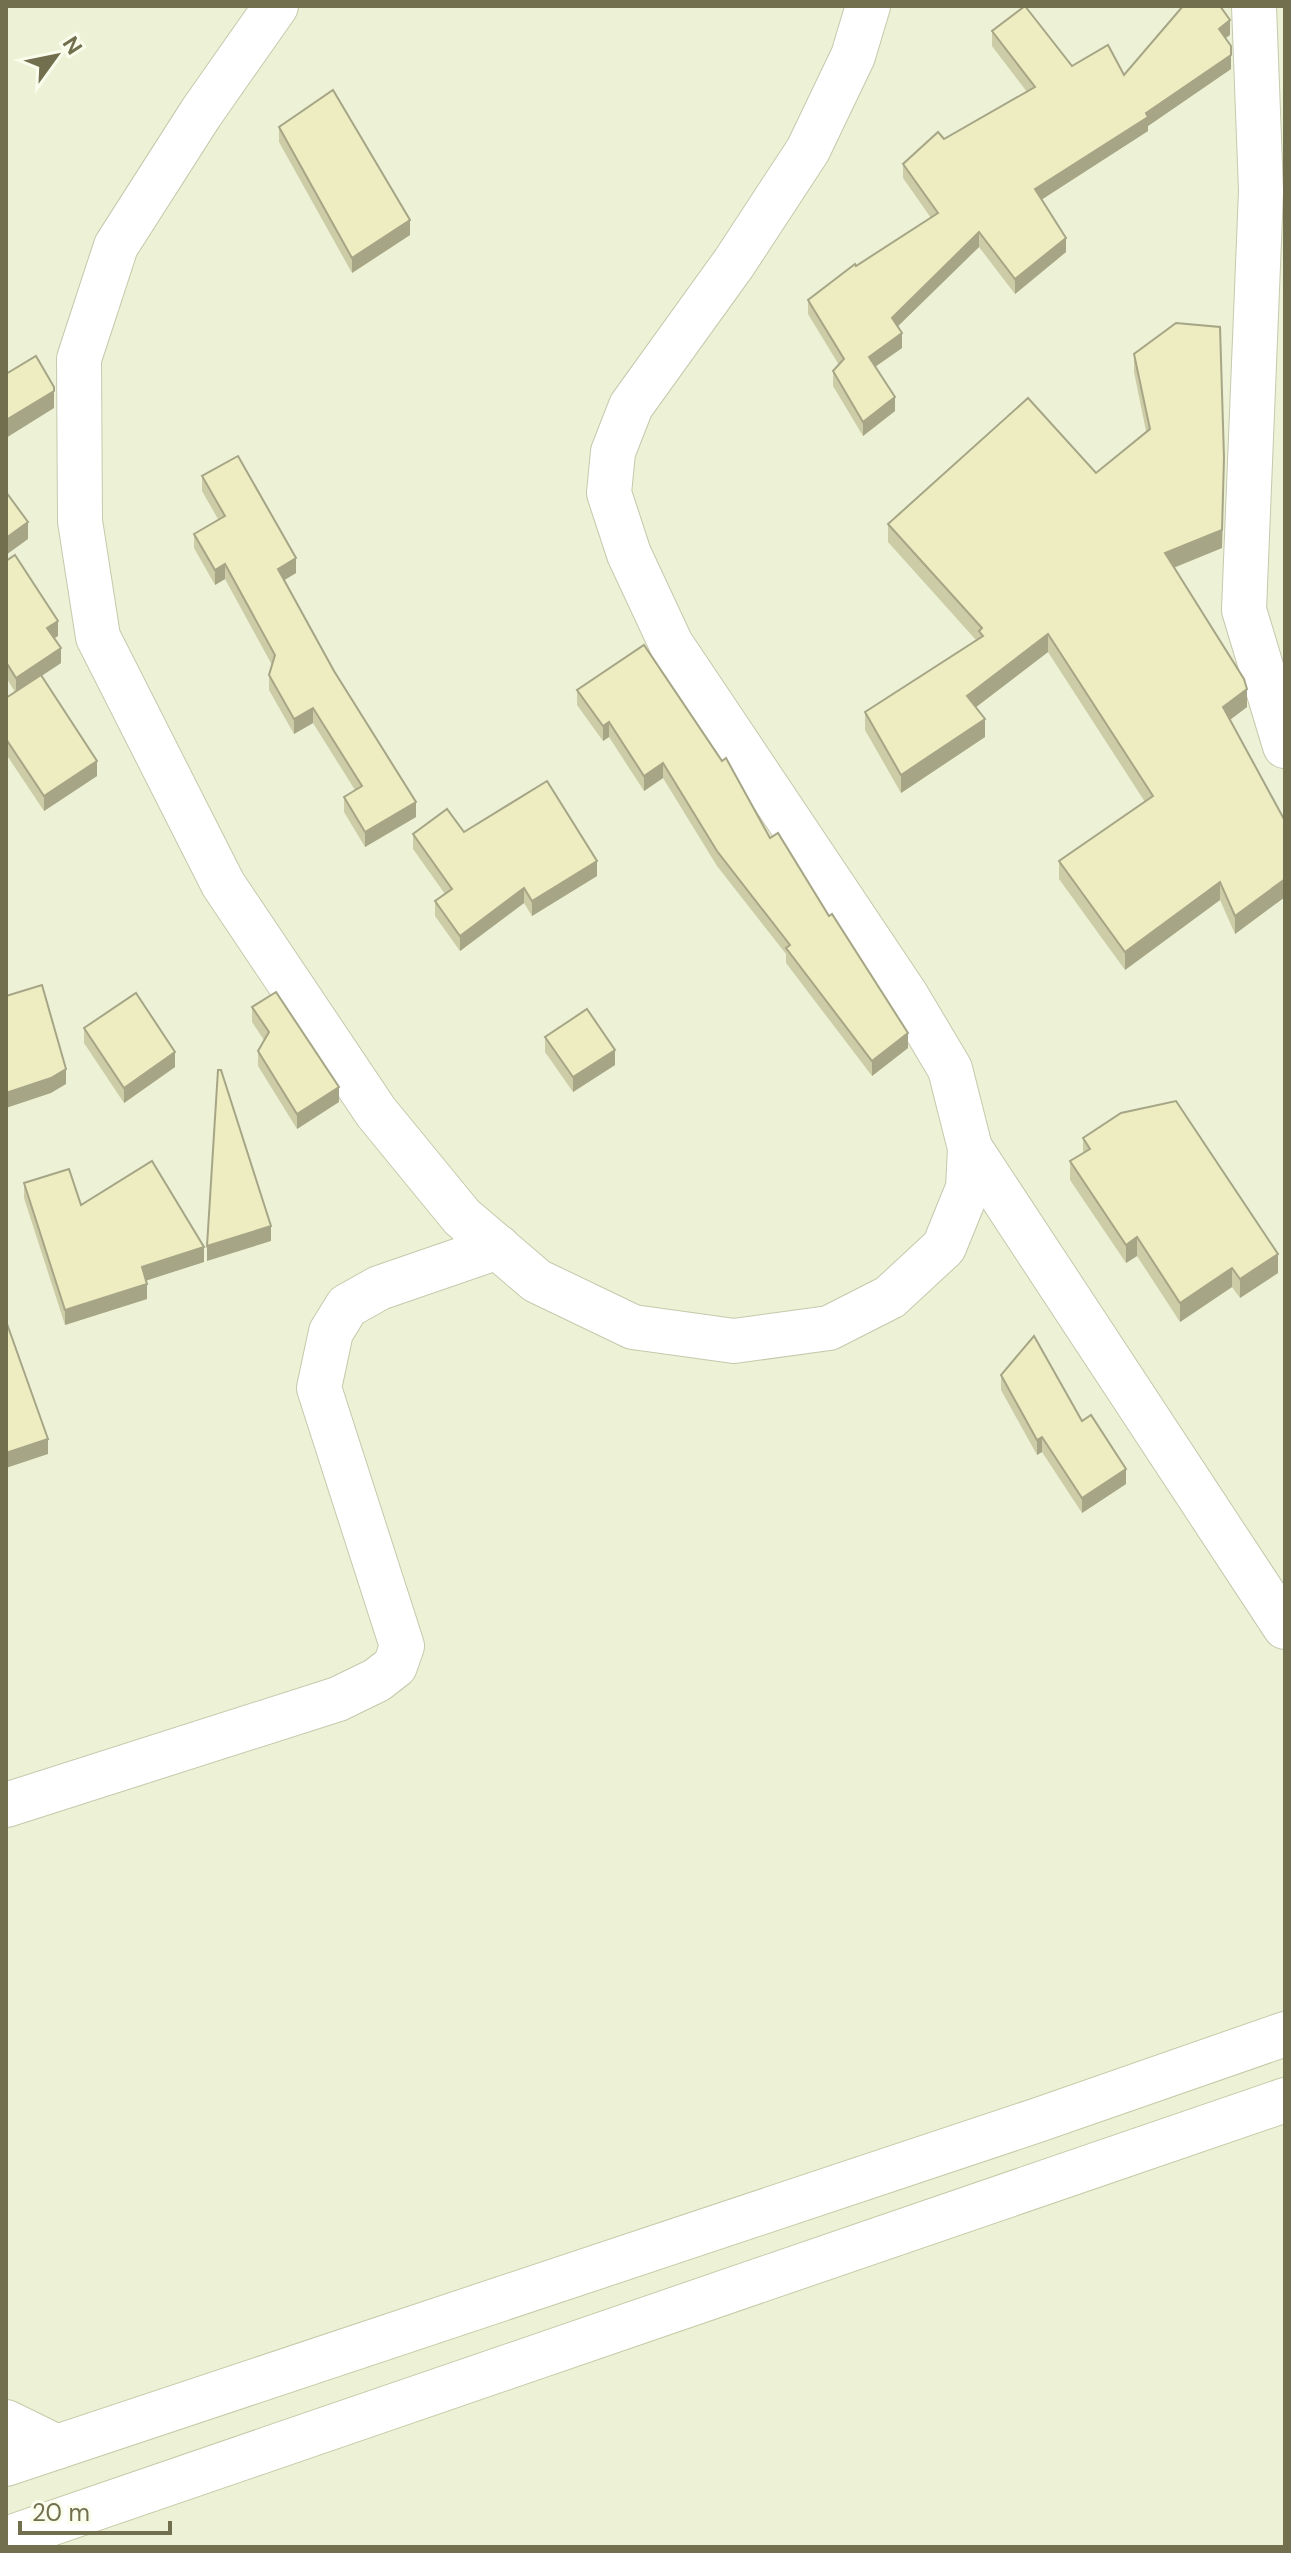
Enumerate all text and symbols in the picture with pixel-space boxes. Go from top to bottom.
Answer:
north arrow [16,16,96,96]
text: N [56,31,89,60]
scale bar [20,2485,170,2535]
text: 20 m [32,2497,90,2528]

